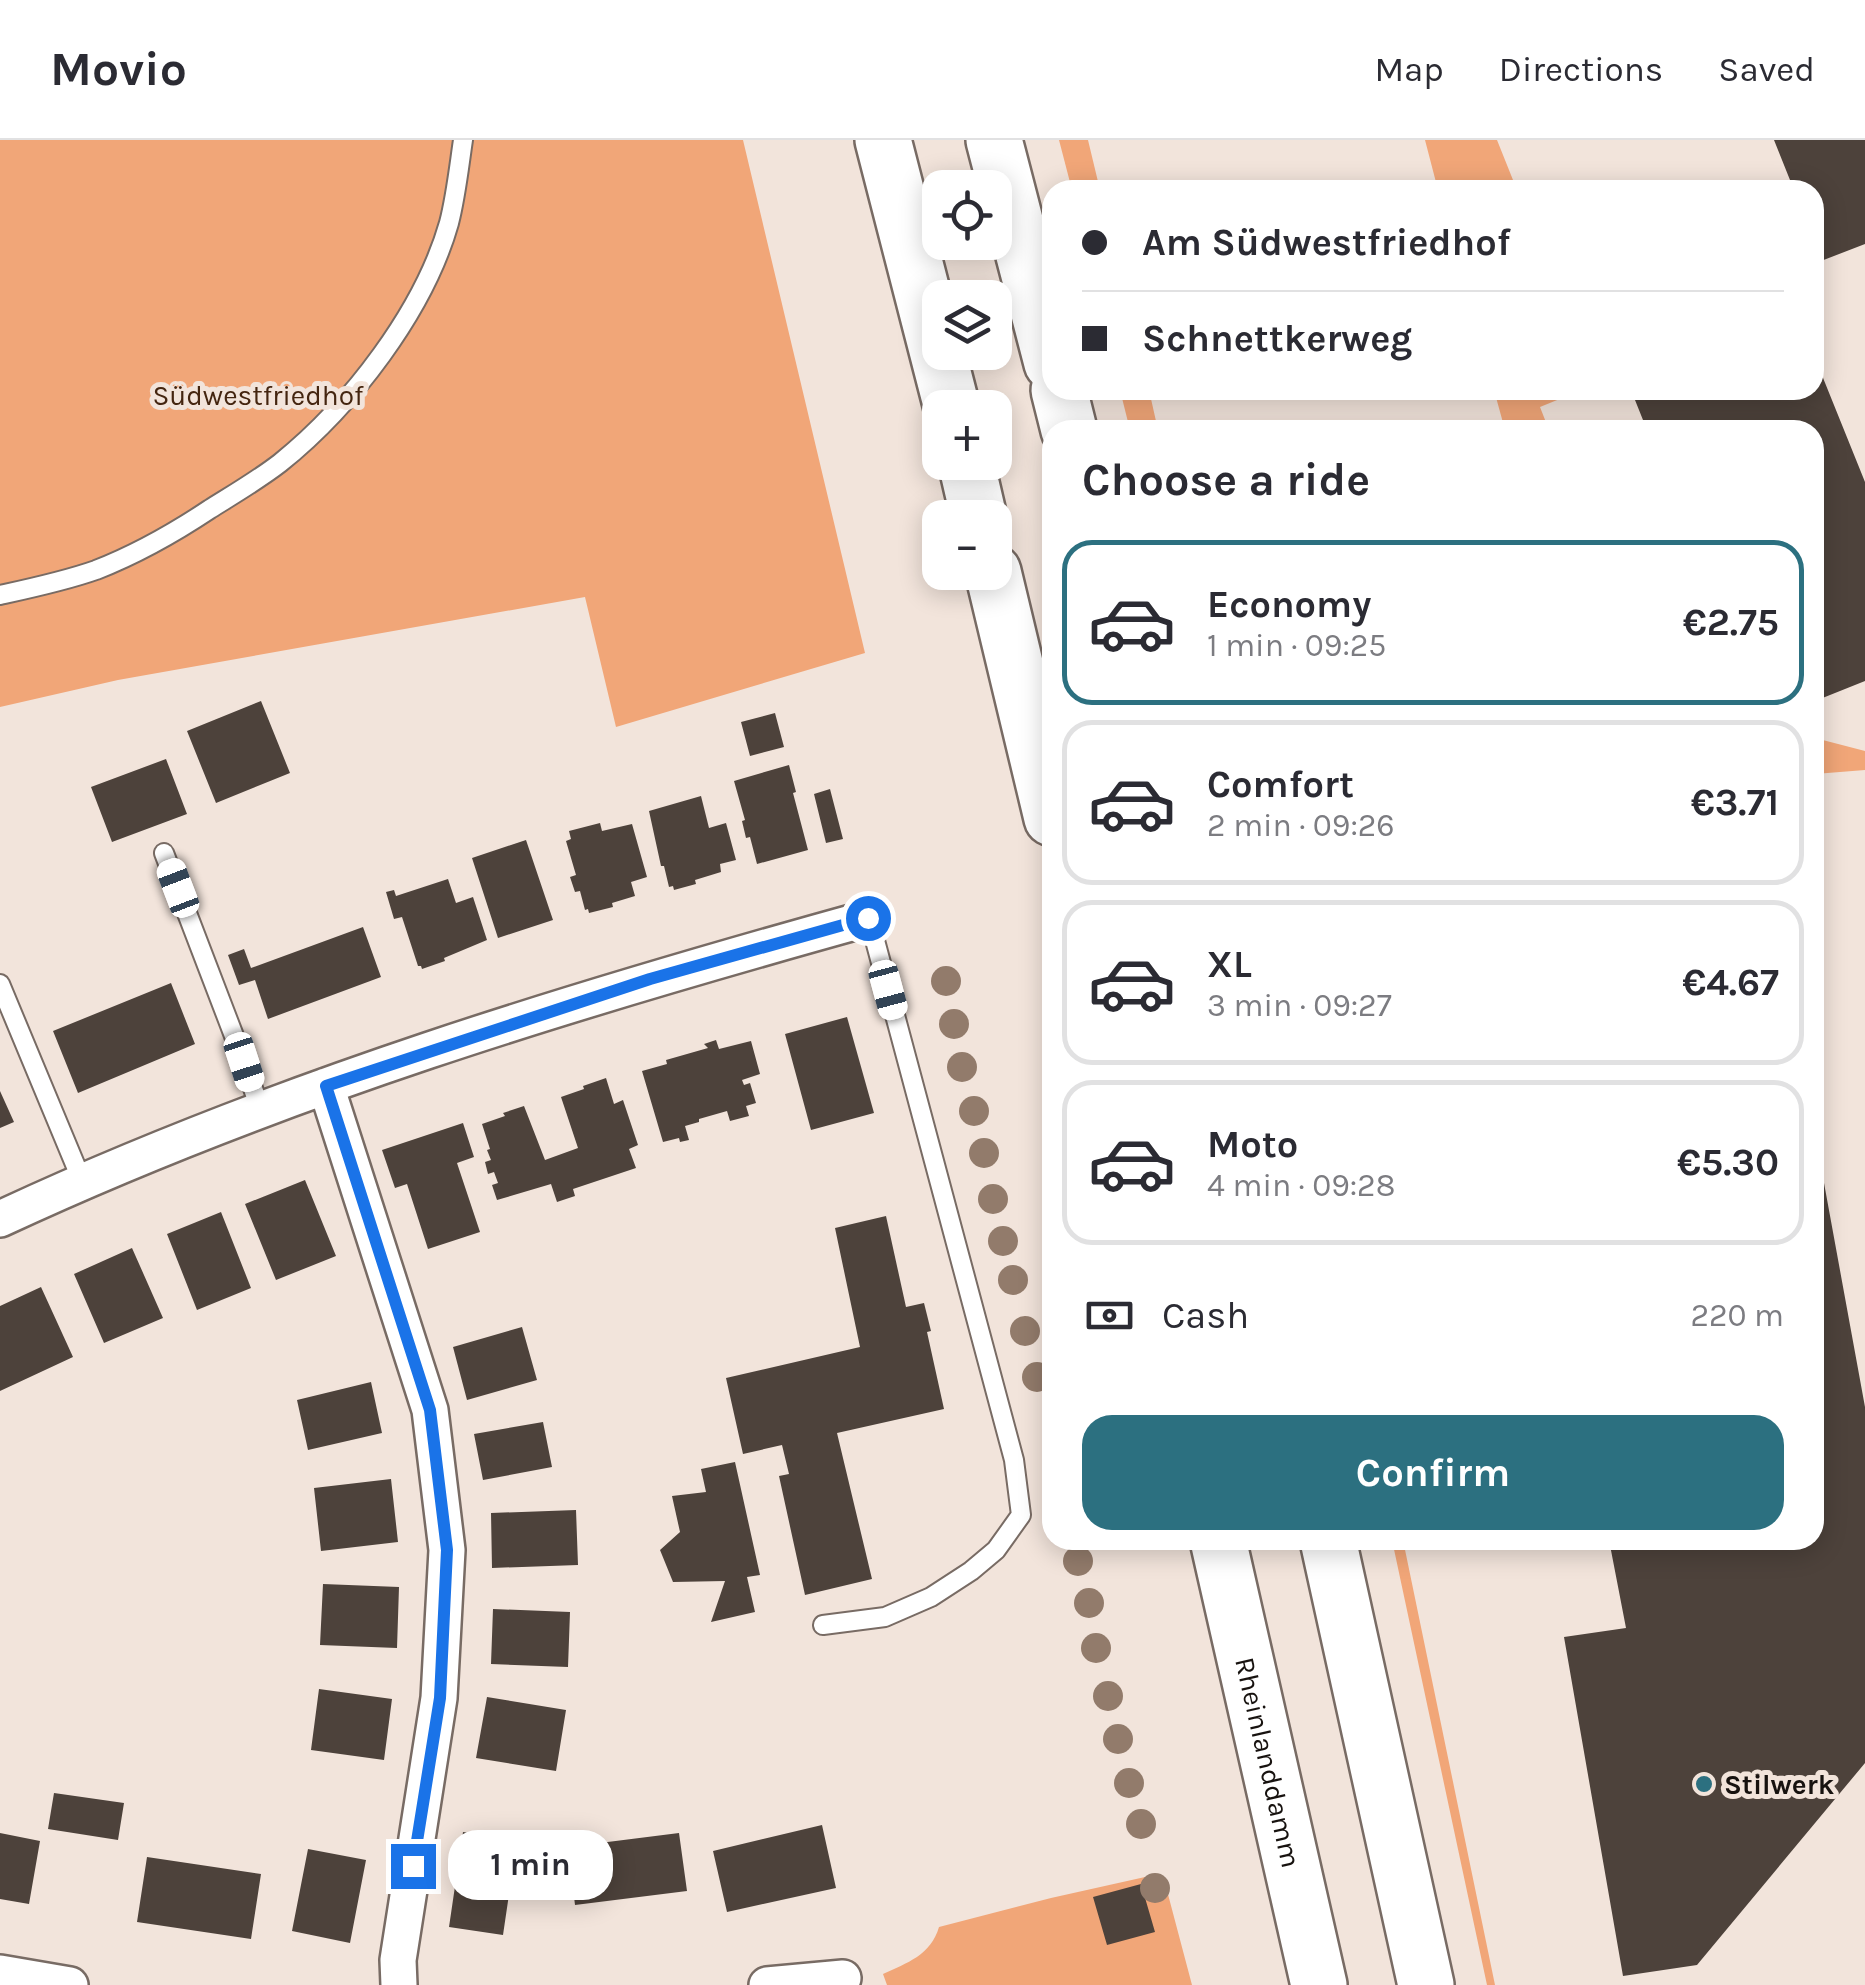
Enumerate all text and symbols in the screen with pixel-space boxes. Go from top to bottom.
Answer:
text: Movio [50,41,187,97]
text: Map [1374,49,1444,90]
text: Directions [1499,49,1663,90]
text: Saved [1718,49,1815,90]
map controls [922,170,1012,590]
button: locate [922,170,1012,260]
text: Am Südwestfriedhof [1142,220,1511,265]
button: layers [922,280,1012,370]
text: Schnettkerweg [1142,316,1412,361]
park label: Südwestfriedhof [152,379,364,412]
button: + [922,390,1012,480]
text: Choose a ride [1082,454,1370,506]
button: − [922,500,1012,590]
icon: car [1087,578,1177,668]
text: Economy [1207,582,1371,627]
text: €2.75 [1683,600,1779,645]
text: 1 min · 09:25 [1207,627,1386,664]
icon: car [1087,758,1177,848]
text: Comfort [1207,762,1354,807]
text: €3.71 [1691,780,1779,825]
text: 2 min · 09:26 [1207,807,1395,844]
car [153,855,203,921]
route start [846,896,891,941]
icon: car [1087,938,1177,1028]
text: XL [1207,942,1252,987]
car [866,957,910,1023]
text: €4.67 [1682,960,1779,1005]
text: 3 min · 09:27 [1207,987,1392,1024]
car [220,1029,268,1095]
icon: car [1087,1118,1177,1208]
text: Moto [1207,1122,1298,1167]
text: €5.30 [1677,1140,1779,1185]
text: 4 min · 09:28 [1207,1167,1395,1204]
icon: cash [1082,1288,1137,1343]
text: Cash [1162,1293,1249,1338]
text: 220 m [1690,1297,1784,1334]
button: Confirm [1082,1415,1784,1530]
street label: Rheinlanddamm [1229,1654,1308,1871]
place label: Stilwerk [1724,1768,1835,1801]
marker: Stilwerk [1693,1773,1715,1795]
callout: 1 min [448,1831,613,1901]
route end [391,1844,436,1889]
text: 1 min [490,1846,571,1883]

